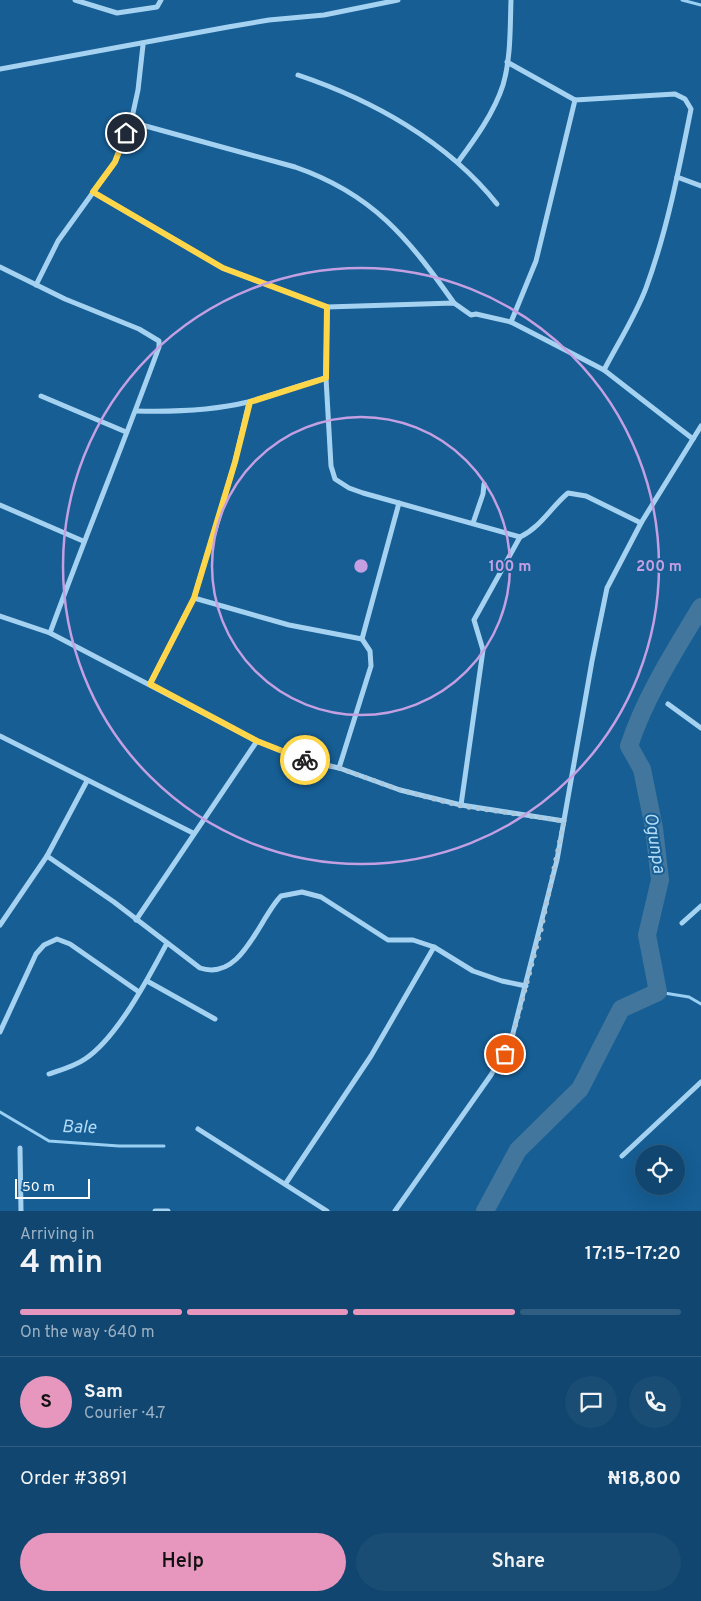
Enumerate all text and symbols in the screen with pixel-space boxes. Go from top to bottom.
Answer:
pin [105,112,147,154]
icon: home [112,119,140,147]
centre of rings [352,557,370,575]
text: 100 m [489,558,531,577]
text: 200 m [636,558,682,577]
courier [280,735,330,785]
icon: bike [291,746,319,774]
water label: Ogunpa [638,811,670,876]
pin [484,1033,526,1075]
icon: bag [491,1040,519,1068]
water label: Bale [61,1116,97,1140]
map controls [635,1145,685,1195]
button: locate [635,1145,685,1195]
scale bar [15,1176,90,1199]
text: 50 m [22,1179,55,1196]
text: Arriving in [20,1225,95,1245]
text: 17:15–17:20 [585,1242,681,1266]
text: 4 min [20,1244,103,1284]
text: On the way · 640 m [20,1323,155,1343]
button: chat [565,1376,617,1428]
button: phone [629,1376,681,1428]
text: Sam [84,1380,123,1404]
text: S [40,1390,52,1414]
text: Courier · 4.7 [84,1404,165,1424]
text: Order #3891 [20,1467,128,1491]
text: ₦18,800 [608,1467,681,1491]
button: Help [20,1533,346,1591]
button: Share [356,1533,681,1591]

